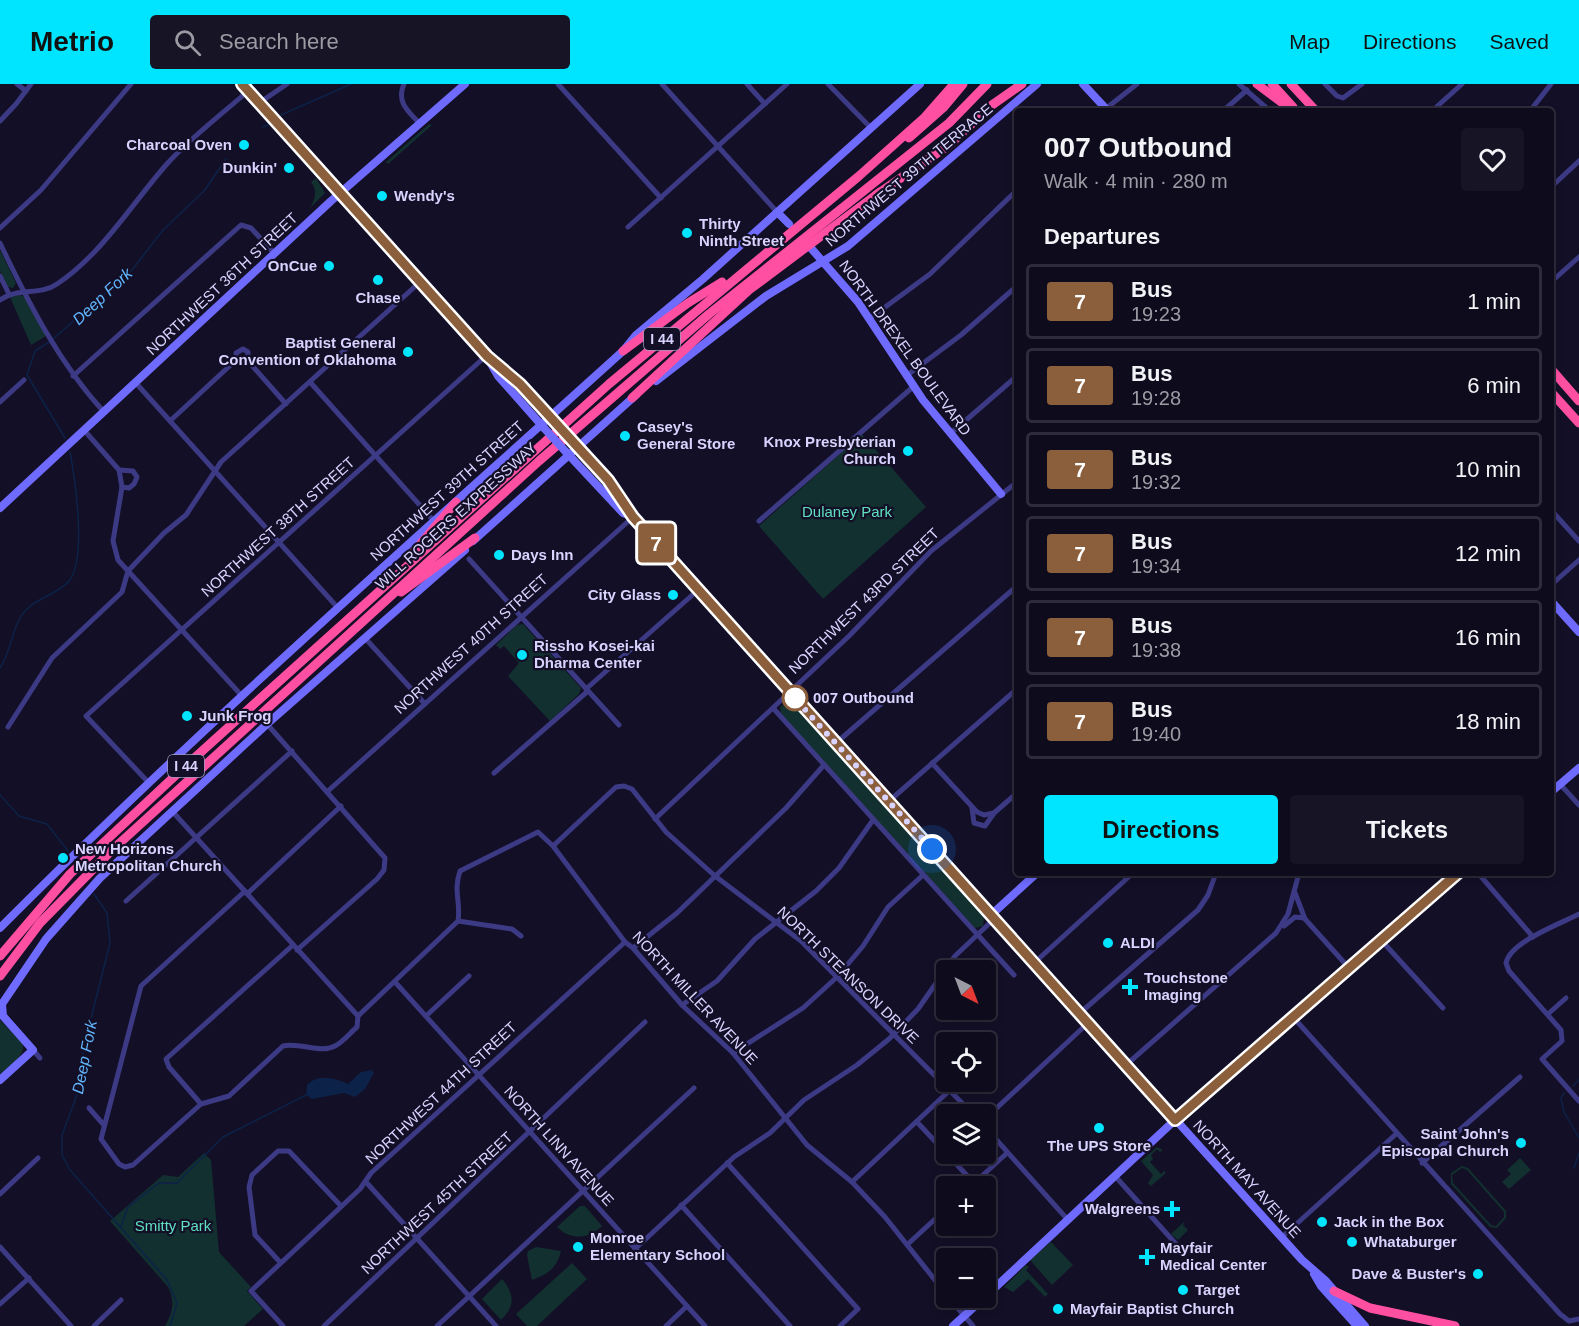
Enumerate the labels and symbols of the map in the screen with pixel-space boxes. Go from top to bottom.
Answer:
street label: NORTHWEST 39TH TERRACE [822,100,996,249]
place label: Charcoal Oven [126,136,232,153]
marker: Charcoal Oven [237,138,251,152]
place label: Dunkin' [223,159,277,176]
marker: Dunkin' [282,161,296,175]
place label: Wendy's [394,187,455,204]
marker: Wendy's [375,189,389,203]
street label: NORTHWEST 36TH STREET [143,209,301,358]
place label: Thirty Ninth Street [699,215,784,249]
marker: Thirty Ninth Street [680,226,694,240]
place label: OnCue [268,257,317,274]
street label: NORTH DREXEL BOULEVARD [836,257,975,439]
marker: OnCue [322,259,336,273]
water label: Deep Fork [69,264,136,328]
marker: Chase [371,273,385,287]
place label: Chase [355,289,401,306]
road number: I 44 [644,328,680,350]
place label: Baptist General Convention of Oklahoma [218,334,397,368]
marker: Baptist General Convention of Oklahoma [401,345,415,359]
street label: NORTHWEST 39TH STREET [367,417,527,564]
place label: Casey's General Store [637,418,735,452]
marker: Casey's General Store [618,429,632,443]
place label: Knox Presbyterian Church [763,433,896,467]
street label: WILL ROGERS EXPRESSWAY [372,439,540,593]
marker: Knox Presbyterian Church [901,444,915,458]
street label: NORTHWEST 38TH STREET [198,453,358,600]
park label: Dulaney Park [802,503,893,520]
line badge: 7 [636,524,676,562]
street label: NORTHWEST 43RD STREET [785,524,942,677]
place label: Days Inn [511,546,574,563]
marker: Days Inn [492,548,506,562]
street label: NORTHWEST 40TH STREET [391,570,551,717]
place label: City Glass [588,586,661,603]
marker: City Glass [666,588,680,602]
place label: Rissho Kosei-kai Dharma Center [534,637,655,671]
marker: Rissho Kosei-kai Dharma Center [515,648,529,662]
marker: 007 Outbound [782,685,808,711]
place label: 007 Outbound [813,689,914,706]
place label: Junk Frog [199,707,272,724]
marker: Junk Frog [180,709,194,723]
road number: I 44 [168,755,204,777]
your location [917,834,947,864]
place label: New Horizons Metropolitan Church [75,840,222,874]
marker: New Horizons Metropolitan Church [56,851,70,865]
street label: NORTH STEANSON DRIVE [774,903,922,1047]
street label: NORTH MILLER AVENUE [629,928,761,1068]
place label: ALDI [1120,934,1155,951]
marker: ALDI [1101,936,1115,950]
north arrow [936,960,996,1020]
place label: Touchstone Imaging [1144,969,1228,1003]
marker: Touchstone Imaging [1121,978,1139,996]
water label: Deep Fork [69,1018,100,1095]
street label: NORTHWEST 44TH STREET [362,1018,520,1167]
street label: NORTH LINN AVENUE [501,1082,618,1209]
street label: NORTH MAY AVENUE [1190,1116,1305,1241]
marker: The UPS Store [1092,1121,1106,1135]
place label: Saint John's Episcopal Church [1381,1125,1509,1159]
street label: NORTHWEST 45TH STREET [358,1128,516,1277]
marker: Saint John's Episcopal Church [1514,1136,1528,1150]
place label: The UPS Store [1047,1137,1151,1154]
place label: Walgreens [1085,1200,1160,1217]
marker: Walgreens [1165,1202,1179,1216]
place label: Jack in the Box [1334,1213,1445,1230]
marker: Jack in the Box [1315,1215,1329,1229]
park label: Smitty Park [135,1217,212,1234]
place label: Monroe Elementary School [590,1229,725,1263]
place label: Whataburger [1364,1233,1457,1250]
marker: Whataburger [1345,1235,1359,1249]
place label: Mayfair Medical Center [1160,1239,1267,1273]
marker: Monroe Elementary School [571,1240,585,1254]
marker: Mayfair Medical Center [1138,1248,1156,1266]
place label: Dave & Buster's [1352,1265,1466,1282]
marker: Dave & Buster's [1471,1267,1485,1281]
place label: Target [1195,1281,1240,1298]
marker: Target [1176,1283,1190,1297]
place label: Mayfair Baptist Church [1070,1300,1234,1317]
marker: Mayfair Baptist Church [1051,1302,1065,1316]

